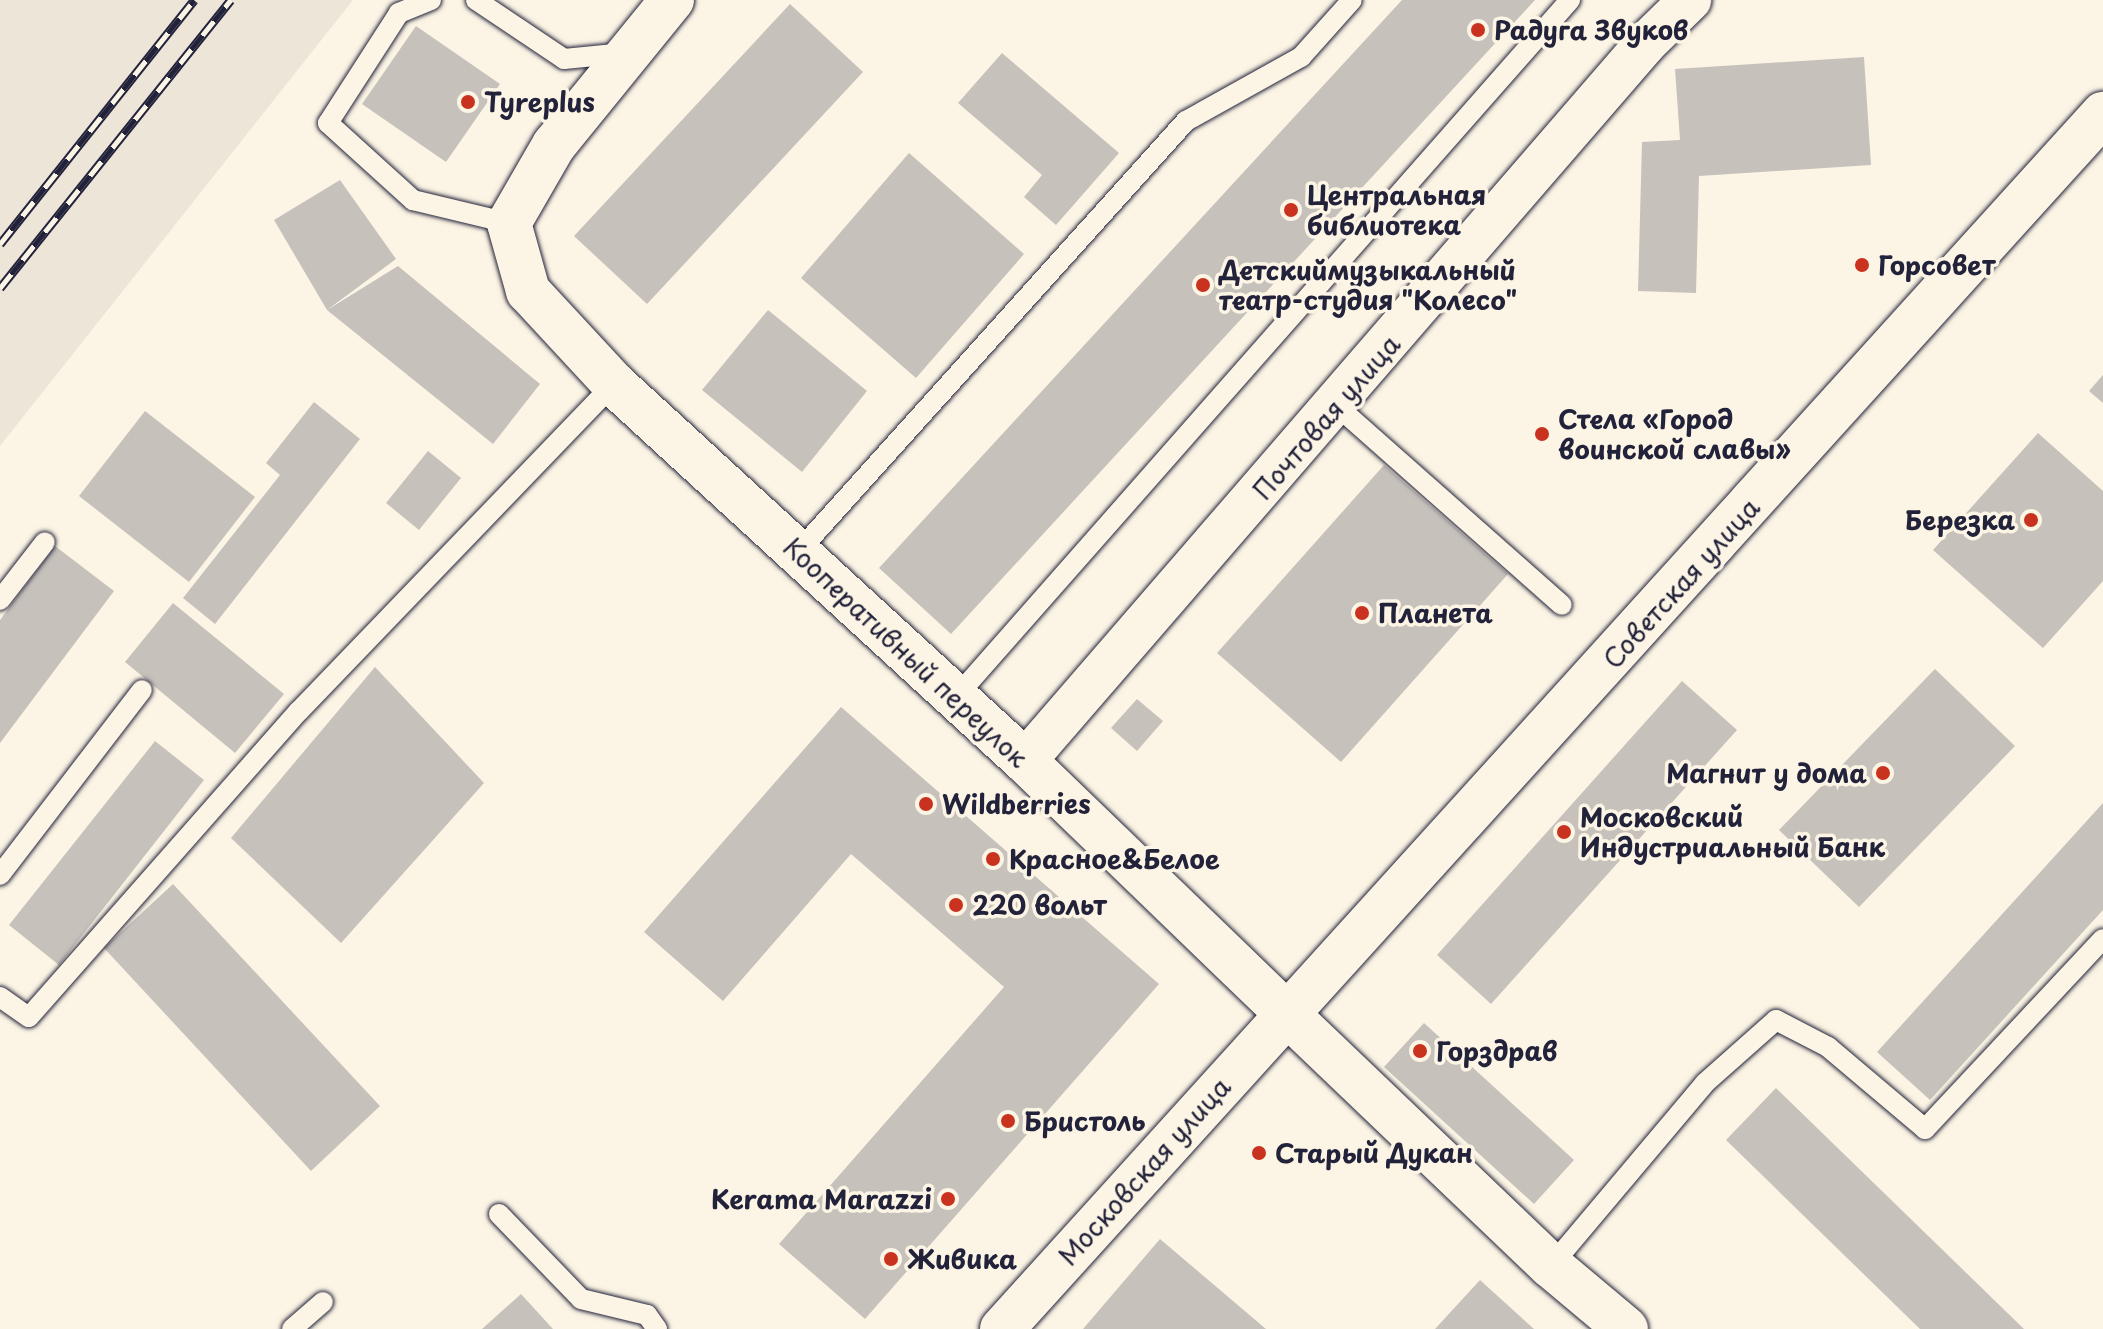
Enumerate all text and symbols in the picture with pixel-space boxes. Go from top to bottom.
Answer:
place label: Радуга Звуков [1494,14,1690,46]
marker: Радуга Звуков [1469,21,1487,39]
place label: Tyreplus [484,86,595,118]
marker: Tyreplus [459,93,477,111]
place label: Центральная библиотека [1307,179,1486,240]
marker: Центральная библиотека [1282,201,1300,219]
place label: Горсовет [1878,249,1995,281]
place label: Детскиймузыкальный театр-студия "Колесо" [1219,254,1518,316]
marker: Горсовет [1853,256,1871,274]
marker: Детскиймузыкальный театр-студия "Колесо" [1194,276,1212,294]
street label: Почтовая улица [1246,328,1406,506]
place label: Стела «Город воинской славы» [1558,403,1791,464]
marker: Стела «Город воинской славы» [1533,425,1551,443]
street label: Советская улица [1596,491,1766,675]
place label: Березка [1905,504,2015,536]
marker: Березка [2022,511,2040,529]
street label: Кооперативный переулок [777,530,1035,774]
place label: Планета [1378,597,1493,629]
marker: Планета [1353,604,1371,622]
place label: Магнит у дома [1666,757,1867,789]
marker: Магнит у дома [1874,764,1892,782]
place label: Wildberries [942,788,1091,820]
marker: Wildberries [917,795,935,813]
place label: Московский Индустриальный Банк [1580,801,1886,862]
marker: Московский Индустриальный Банк [1555,823,1573,841]
place label: Красное&Белое [1009,843,1220,875]
marker: Красное&Белое [984,850,1002,868]
place label: 220 вольт [972,889,1107,921]
marker: 220 вольт [947,896,965,914]
place label: Горздрав [1436,1035,1557,1067]
marker: Горздрав [1411,1042,1429,1060]
street label: Московская улица [1051,1070,1237,1272]
place label: Бристоль [1024,1105,1145,1137]
marker: Бристоль [999,1112,1017,1130]
place label: Старый Дукан [1275,1137,1472,1169]
marker: Старый Дукан [1250,1144,1268,1162]
place label: Kerama Marazzi [711,1183,932,1215]
marker: Kerama Marazzi [939,1190,957,1208]
place label: Живика [907,1243,1017,1275]
marker: Живика [882,1250,900,1268]

